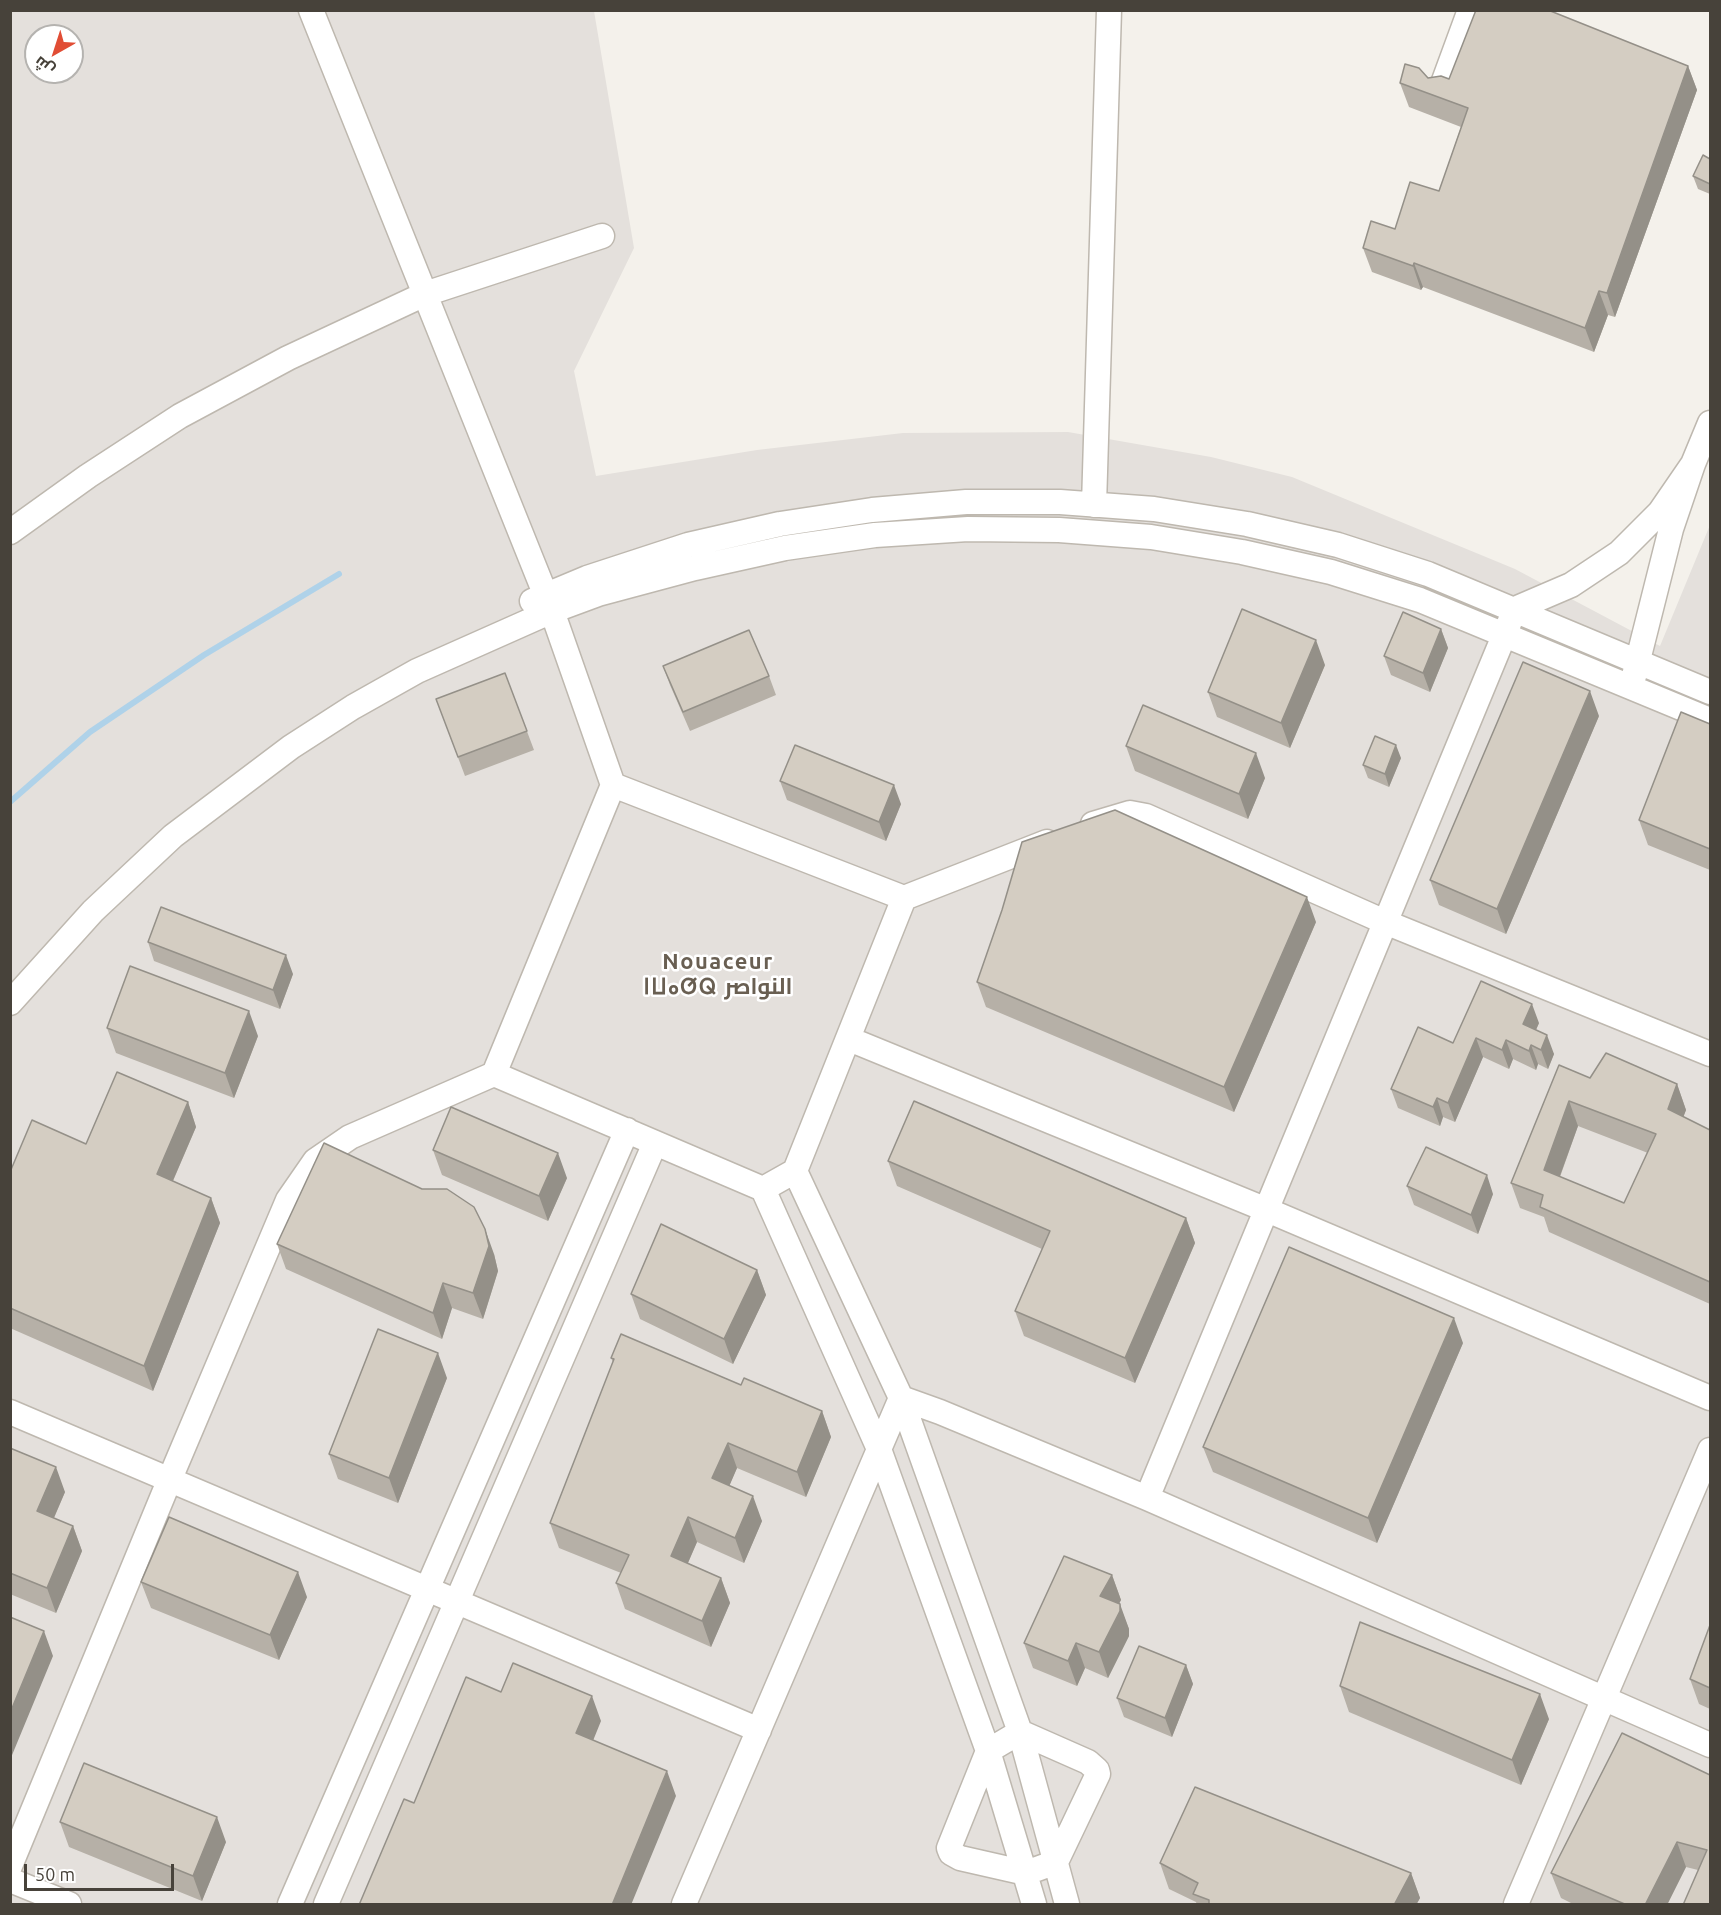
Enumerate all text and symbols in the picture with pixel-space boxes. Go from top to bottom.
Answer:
north arrow [24,24,84,84]
text: ش [30,53,58,80]
district label: Nouaceur ⵏⵡⴰⵚⵕ النواصر [648,949,788,1000]
scale bar [27,1852,177,1890]
text: 50 m [35,1864,75,1884]

